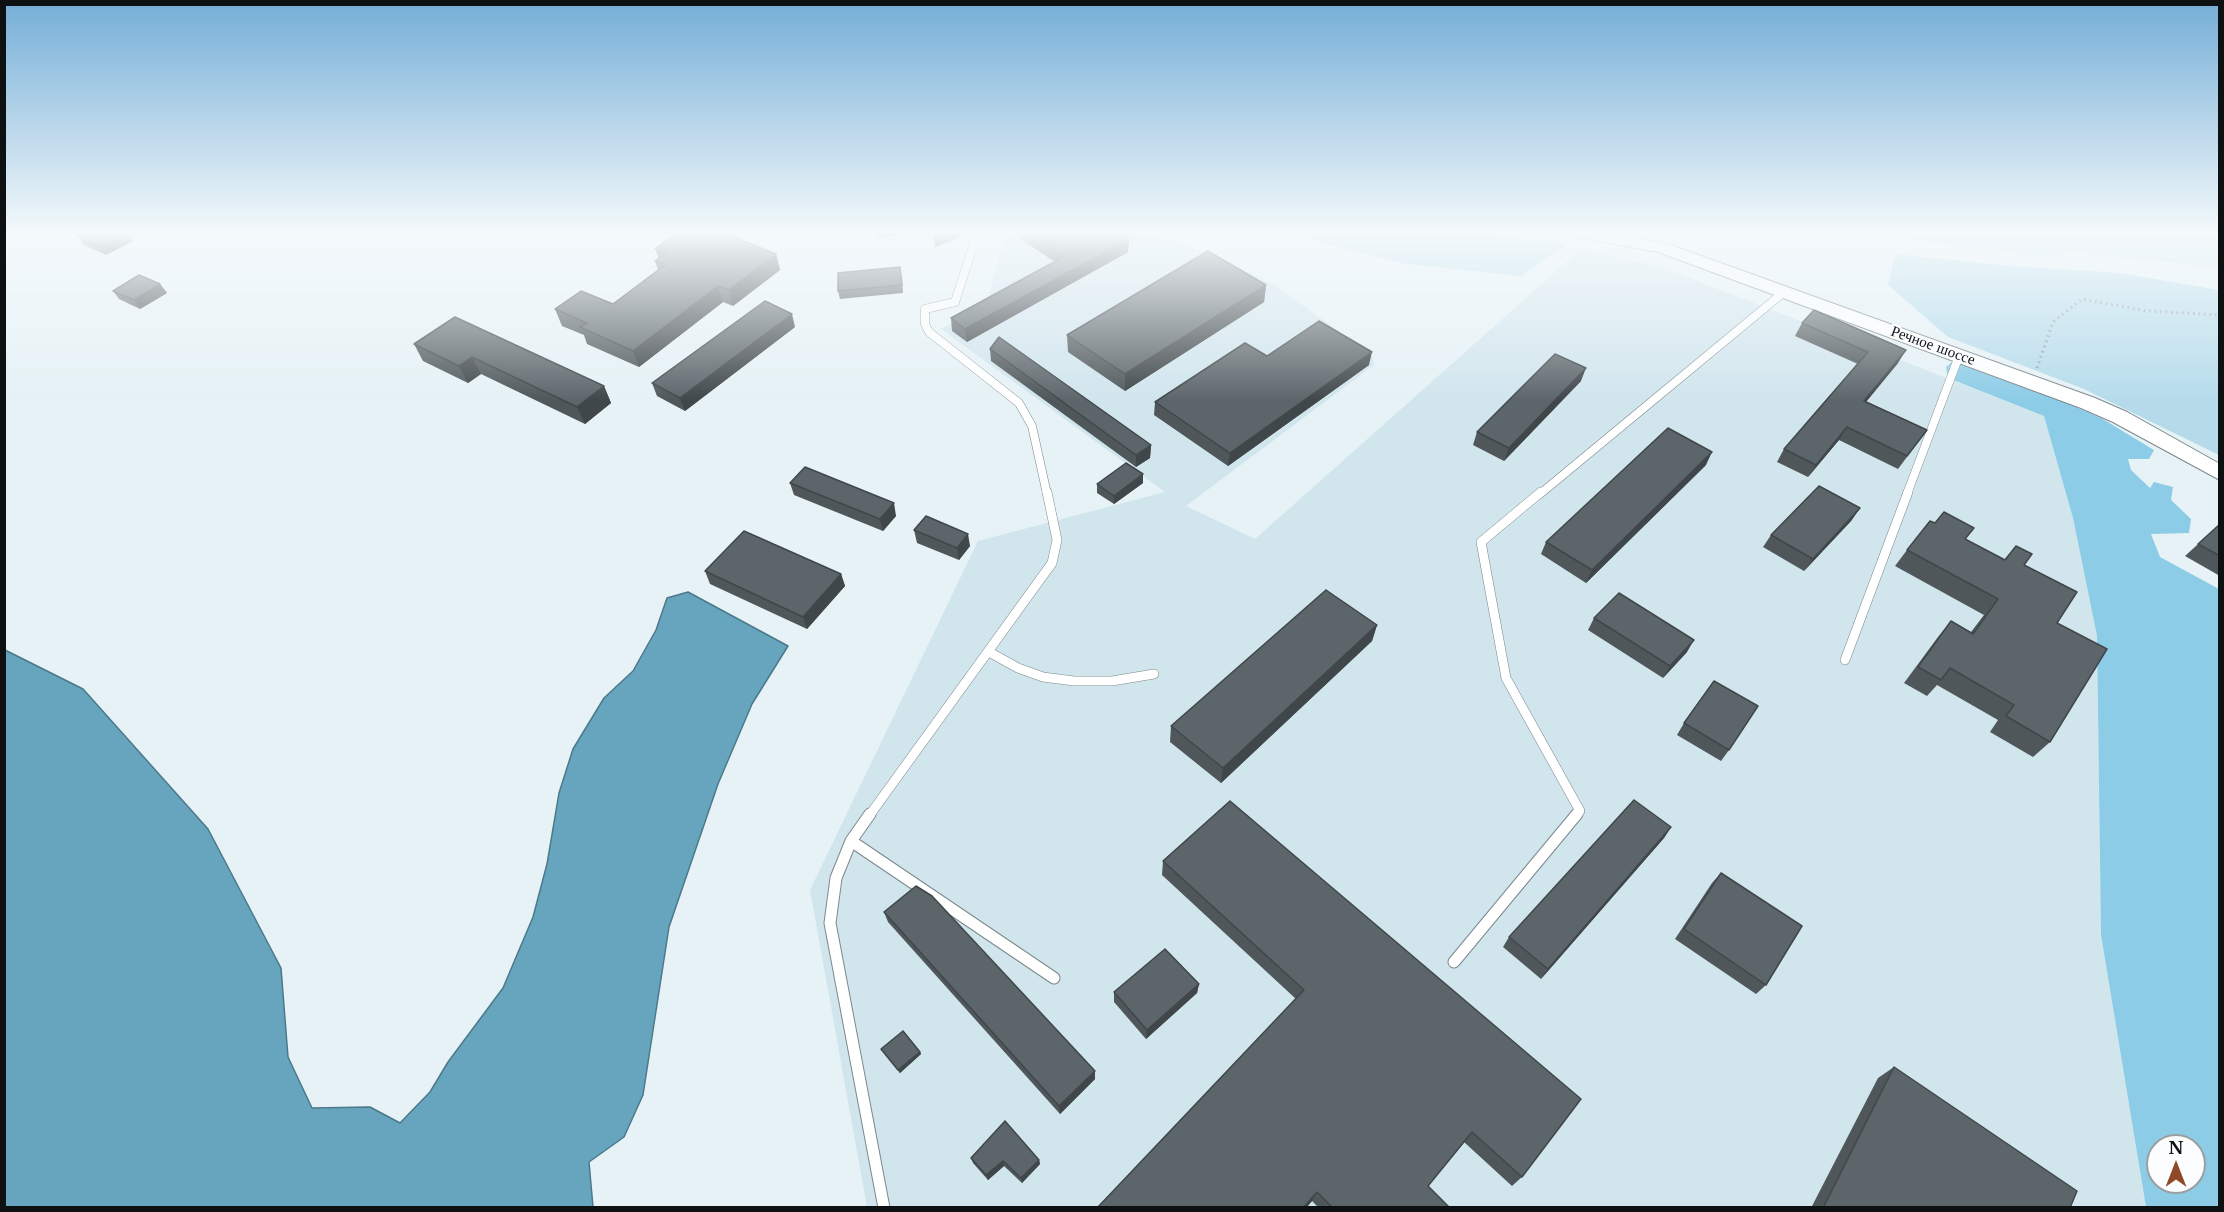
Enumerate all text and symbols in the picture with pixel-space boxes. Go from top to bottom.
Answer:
street label: Речное шоссе [1888,322,1978,370]
north arrow [2146,1134,2206,1194]
text: N [2168,1138,2184,1158]

